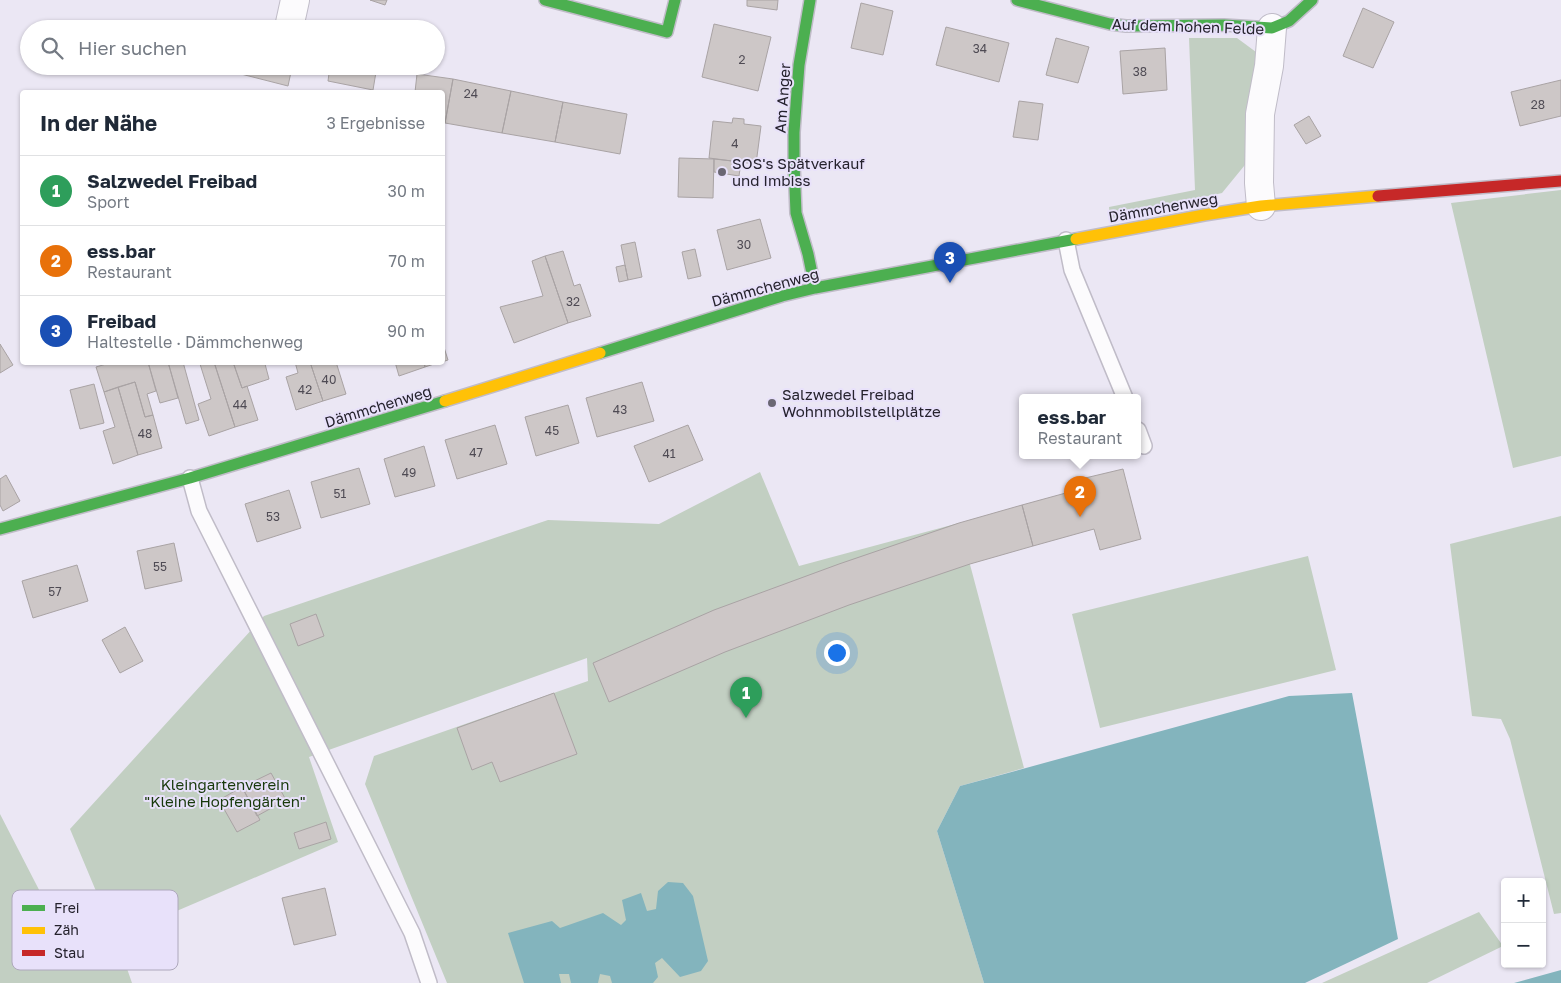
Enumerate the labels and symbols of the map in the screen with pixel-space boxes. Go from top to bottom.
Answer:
street label: Auf dem hohen Felde [1112,14,1265,38]
house number: 34 [973,41,987,56]
house number: 2 [739,52,746,67]
street label: Am Anger [771,62,793,134]
house number: 38 [1133,64,1147,79]
house number: 24 [464,86,478,101]
house number: 28 [1531,97,1545,112]
house number: 4 [731,136,739,151]
place label: SOS's Spätverkauf und Imbiss [732,154,865,189]
marker: SOS's Spätverkauf und Imbiss [716,166,728,178]
street label: Dämmchenweg [1107,189,1219,225]
house number: 30 [737,237,751,252]
pin: 3 [934,242,966,283]
street label: Dämmchenweg [709,264,821,310]
house number: 32 [566,294,580,309]
house number: 40 [322,372,336,387]
street label: Dämmchenweg [322,381,434,431]
house number: 42 [298,382,312,397]
place label: Salzwedel Freibad Wohnmobilstellplätze [782,385,941,420]
house number: 44 [233,397,247,412]
marker: Salzwedel Freibad Wohnmobilstellplätze [766,397,778,409]
house number: 43 [613,402,627,417]
house number: 45 [545,423,559,438]
house number: 48 [138,426,152,441]
house number: 47 [469,445,483,460]
house number: 41 [662,446,676,461]
house number: 49 [402,465,416,480]
pin: 2 [1064,476,1096,517]
house number: 51 [334,486,347,501]
house number: 53 [266,509,280,524]
house number: 55 [153,559,167,574]
house number: 57 [48,584,62,599]
your location [824,640,850,666]
pin: 1 [730,677,762,718]
park label: Kleingartenverein "Kleine Hopfengärten" [144,775,306,810]
legend [12,890,178,970]
text: Frei [54,899,80,916]
text: Zäh [54,921,79,938]
text: Stau [54,944,85,961]

